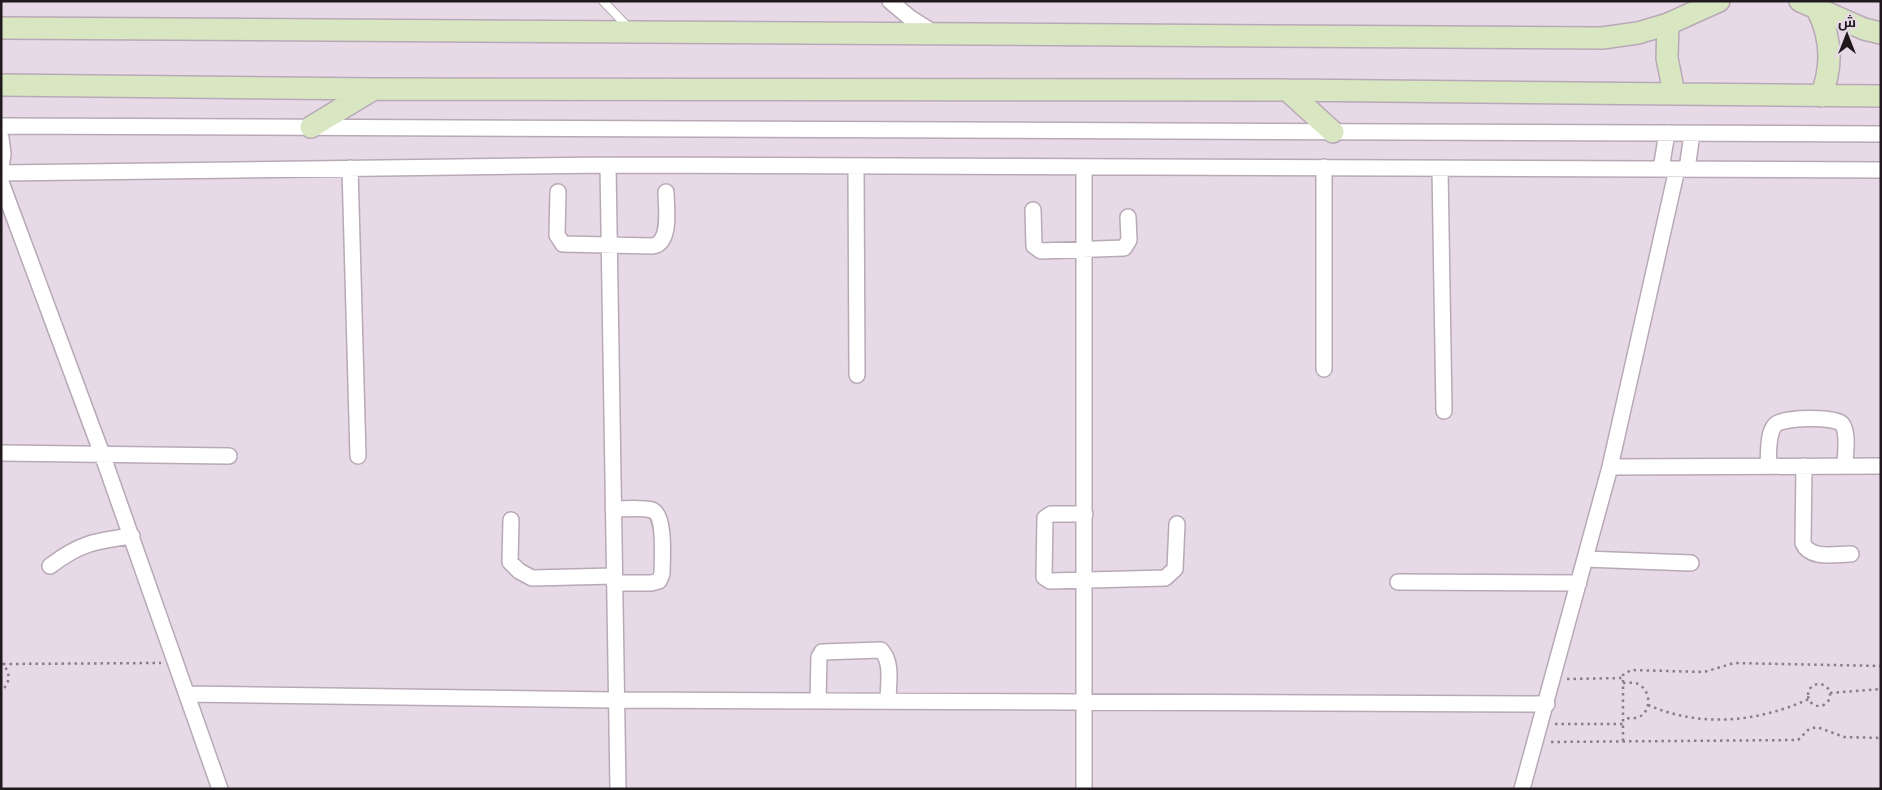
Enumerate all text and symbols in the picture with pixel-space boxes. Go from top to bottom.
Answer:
north arrow [1822,10,1872,60]
text: ش [1838,13,1856,31]

